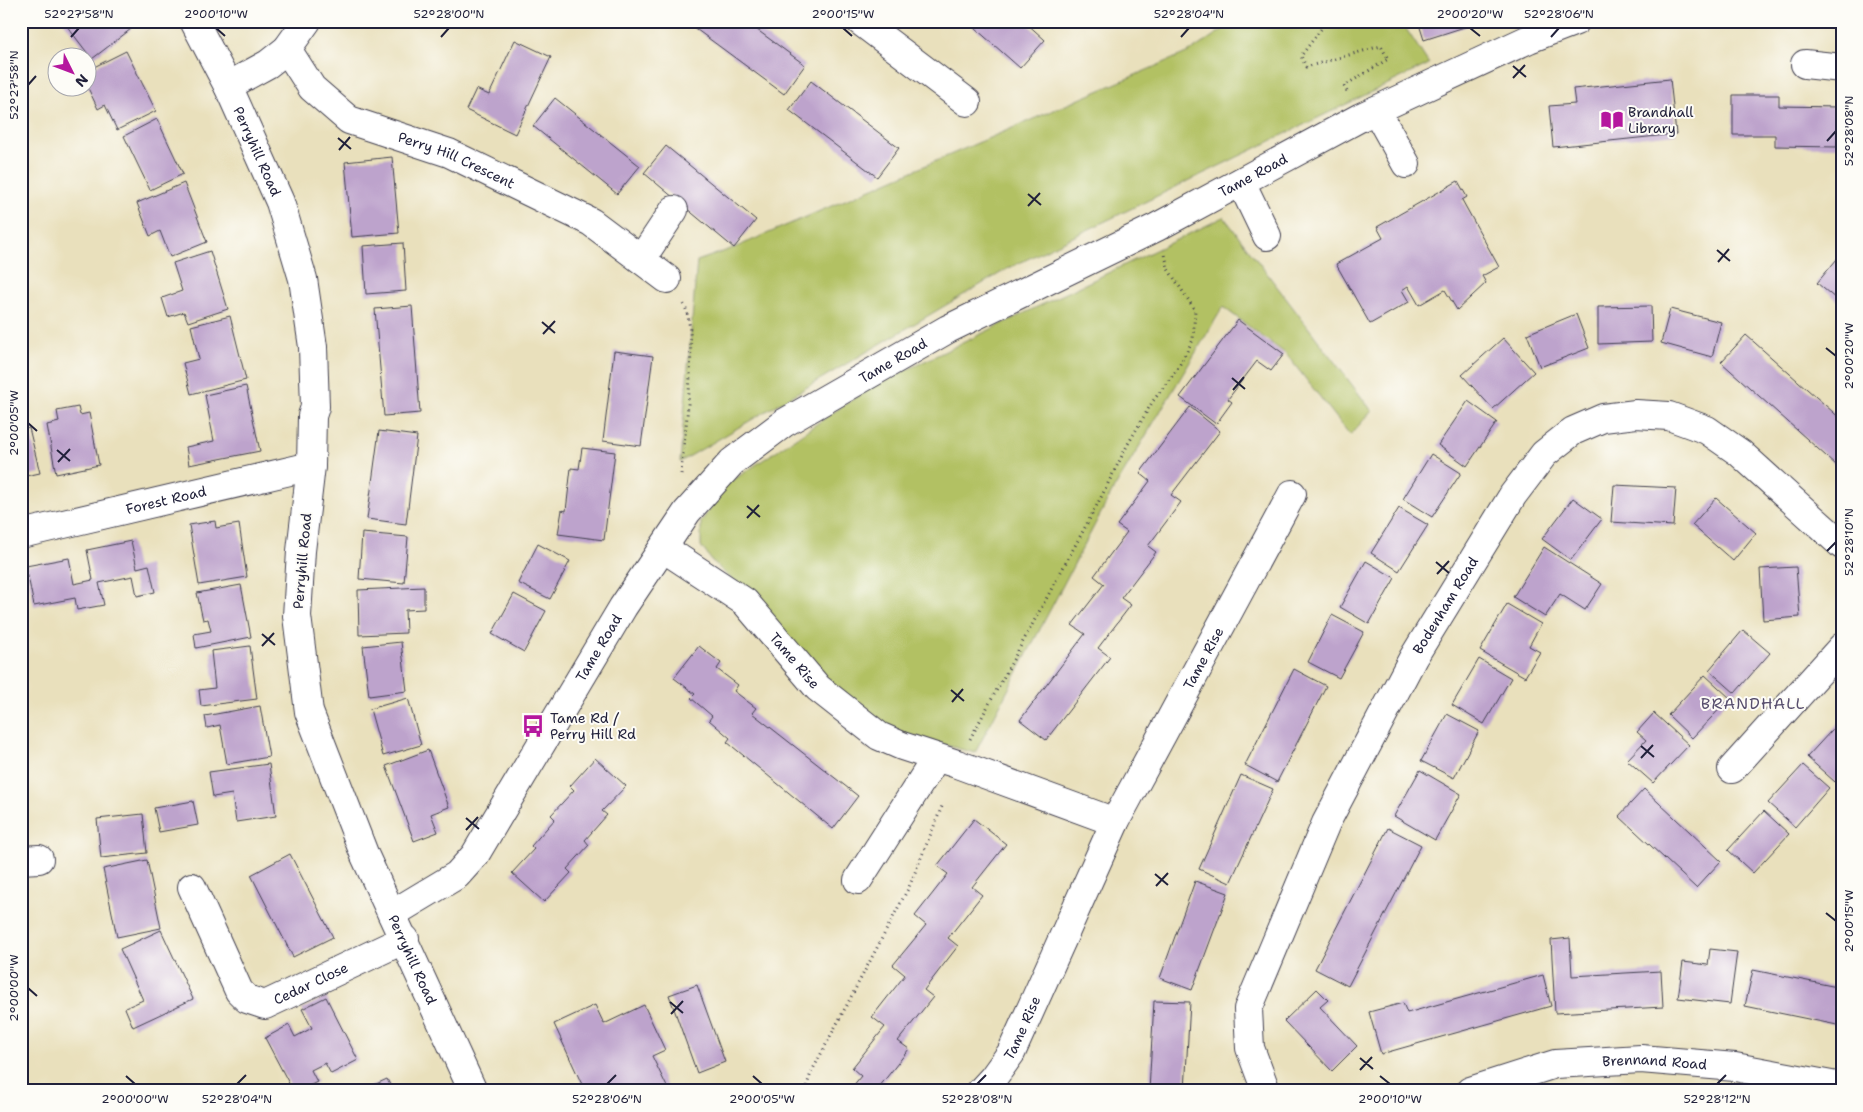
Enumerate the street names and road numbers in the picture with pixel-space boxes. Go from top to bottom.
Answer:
street label: Perryhill Road [229,104,285,199]
street label: Perry Hill Crescent [396,128,518,193]
street label: Tame Road [1215,149,1291,201]
street label: Tame Road [856,334,930,387]
street label: Forest Road [124,482,208,518]
street label: Perryhill Road [289,512,315,610]
street label: Bodenham Road [1409,553,1482,657]
street label: Tame Road [572,611,626,685]
street label: Tame Rise [1179,624,1228,693]
street label: Tame Rise [766,629,824,692]
street label: Perryhill Road [384,912,441,1007]
street label: Cedar Close [271,958,351,1009]
street label: Tame Rise [1000,993,1045,1064]
street label: Brennand Road [1602,1050,1708,1074]

